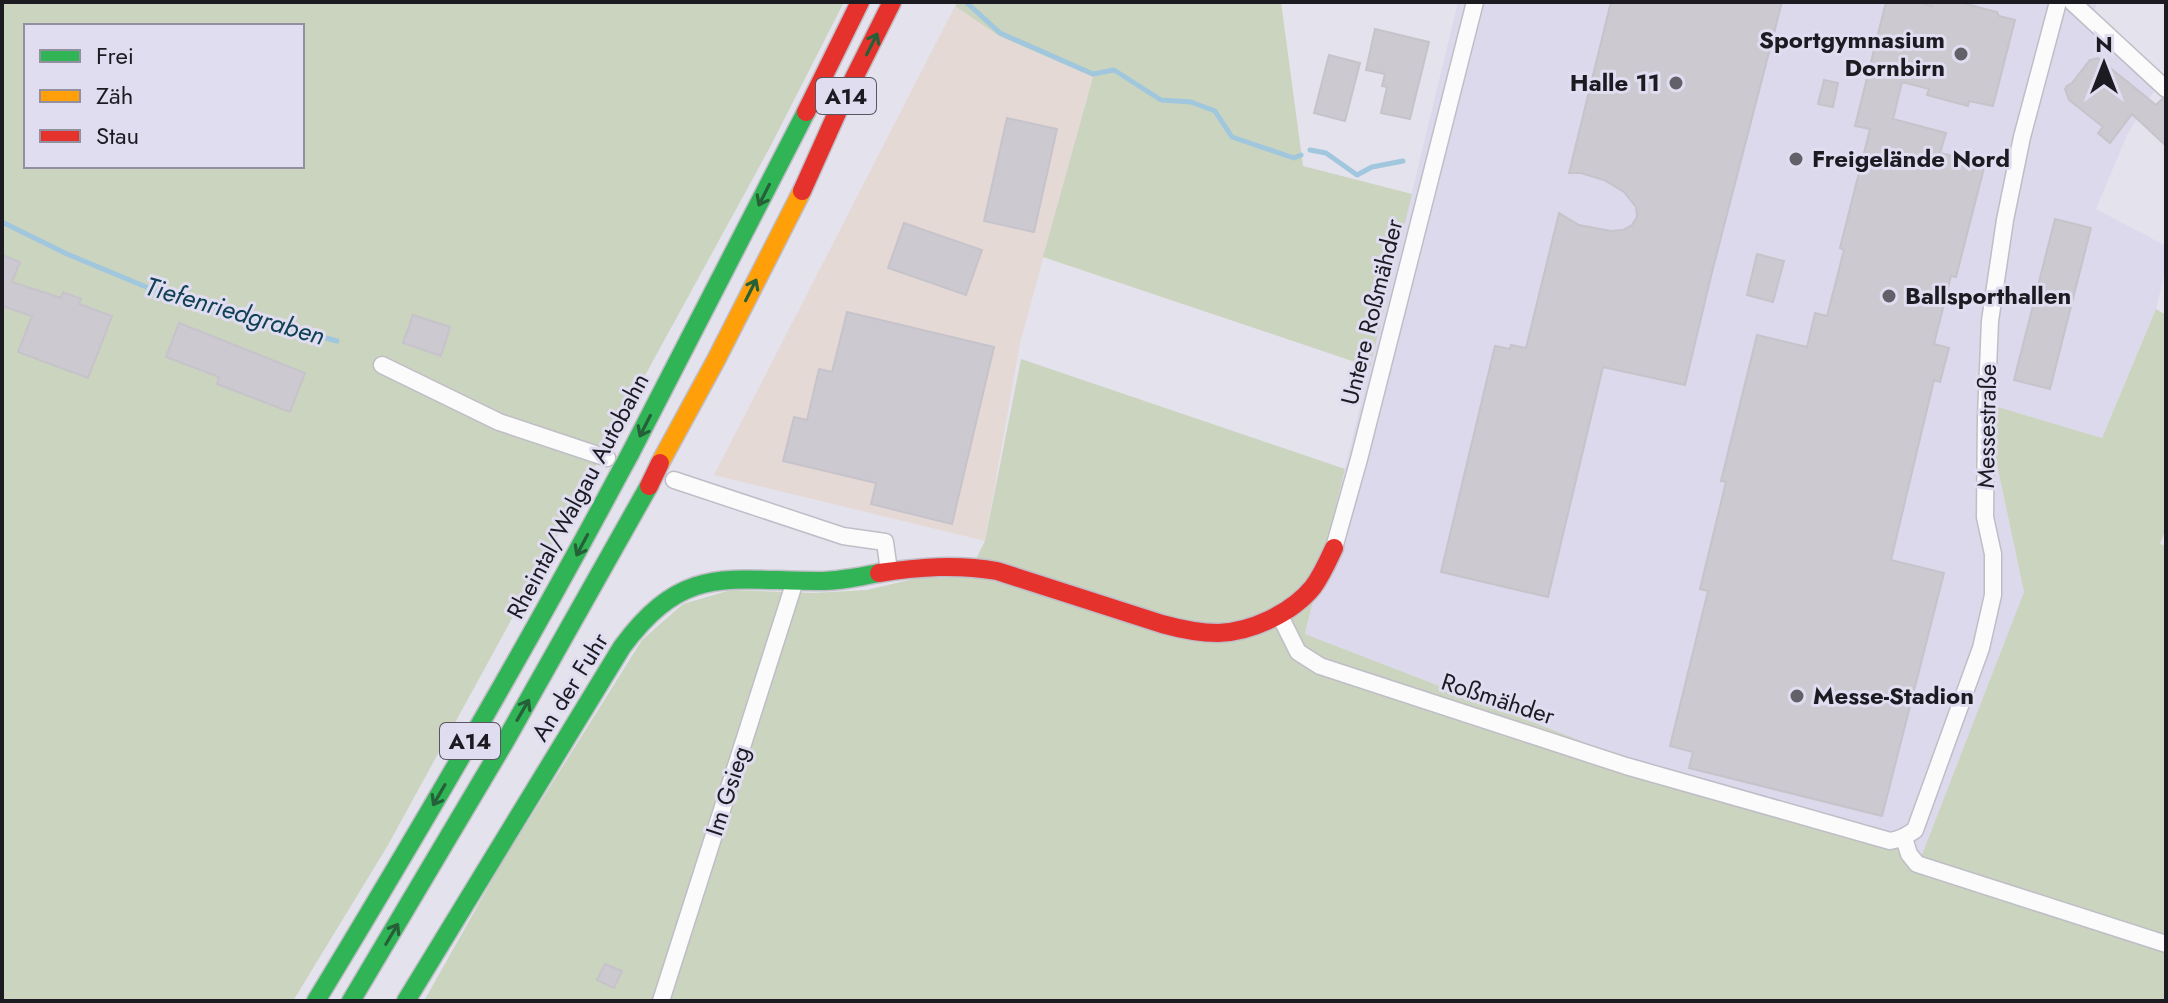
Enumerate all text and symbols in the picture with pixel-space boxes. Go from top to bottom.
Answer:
place label: Sportgymnasium Dornbirn [1759,22,1945,85]
legend [24,24,304,168]
north arrow [2064,24,2144,104]
text: N [2095,28,2113,60]
one-way arrow [864,33,880,57]
text: Frei [96,38,134,73]
marker: Sportgymnasium Dornbirn [1952,45,1970,63]
place label: Halle 11 [1570,65,1660,100]
marker: Halle 11 [1667,74,1685,92]
text: Zäh [96,78,133,113]
road number: A14 [816,78,876,114]
text: Stau [96,118,139,153]
place label: Freigelände Nord [1812,141,2010,176]
marker: Freigelände Nord [1787,150,1805,168]
one-way arrow [755,182,771,206]
street label: Untere Roßmähder [1331,214,1412,409]
water label: Tiefenriedgraben [141,267,329,355]
place label: Ballsporthallen [1905,278,2071,313]
one-way arrow [744,279,760,302]
marker: Ballsporthallen [1880,287,1898,305]
street label: Messestraße [1968,363,2005,489]
street label: Rheintal/Walgau Autobahn [498,367,657,625]
one-way arrow [637,413,652,437]
one-way arrow [573,533,589,557]
street label: An der Fuhr [522,625,617,748]
street label: Roßmähder [1437,664,1560,734]
place label: Messe-Stadion [1813,678,1974,713]
marker: Messe-Stadion [1788,687,1806,705]
one-way arrow [515,699,531,722]
road number: A14 [440,723,500,759]
street label: Im Gsieg [697,742,758,840]
one-way arrow [431,783,447,806]
one-way arrow [384,923,400,946]

